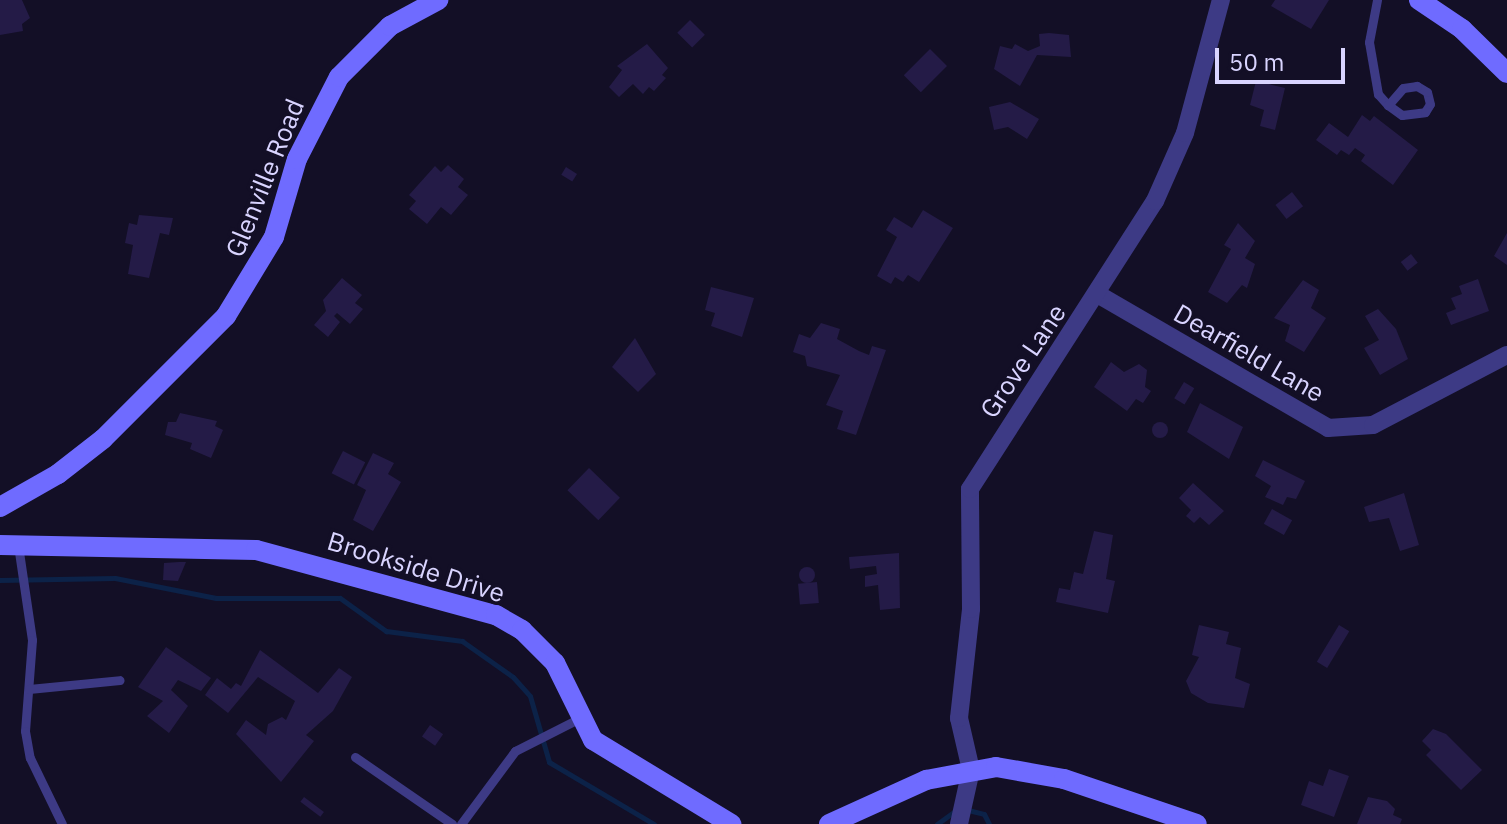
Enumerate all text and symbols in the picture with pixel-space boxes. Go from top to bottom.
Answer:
scale bar [1219,32,1349,82]
text: 50 m [1229,46,1284,78]
street label: Glenville Road [219,95,311,261]
street label: Dearfield Lane [1168,297,1330,409]
street label: Grove Lane [974,298,1072,424]
street label: Brookside Drive [323,525,509,609]

